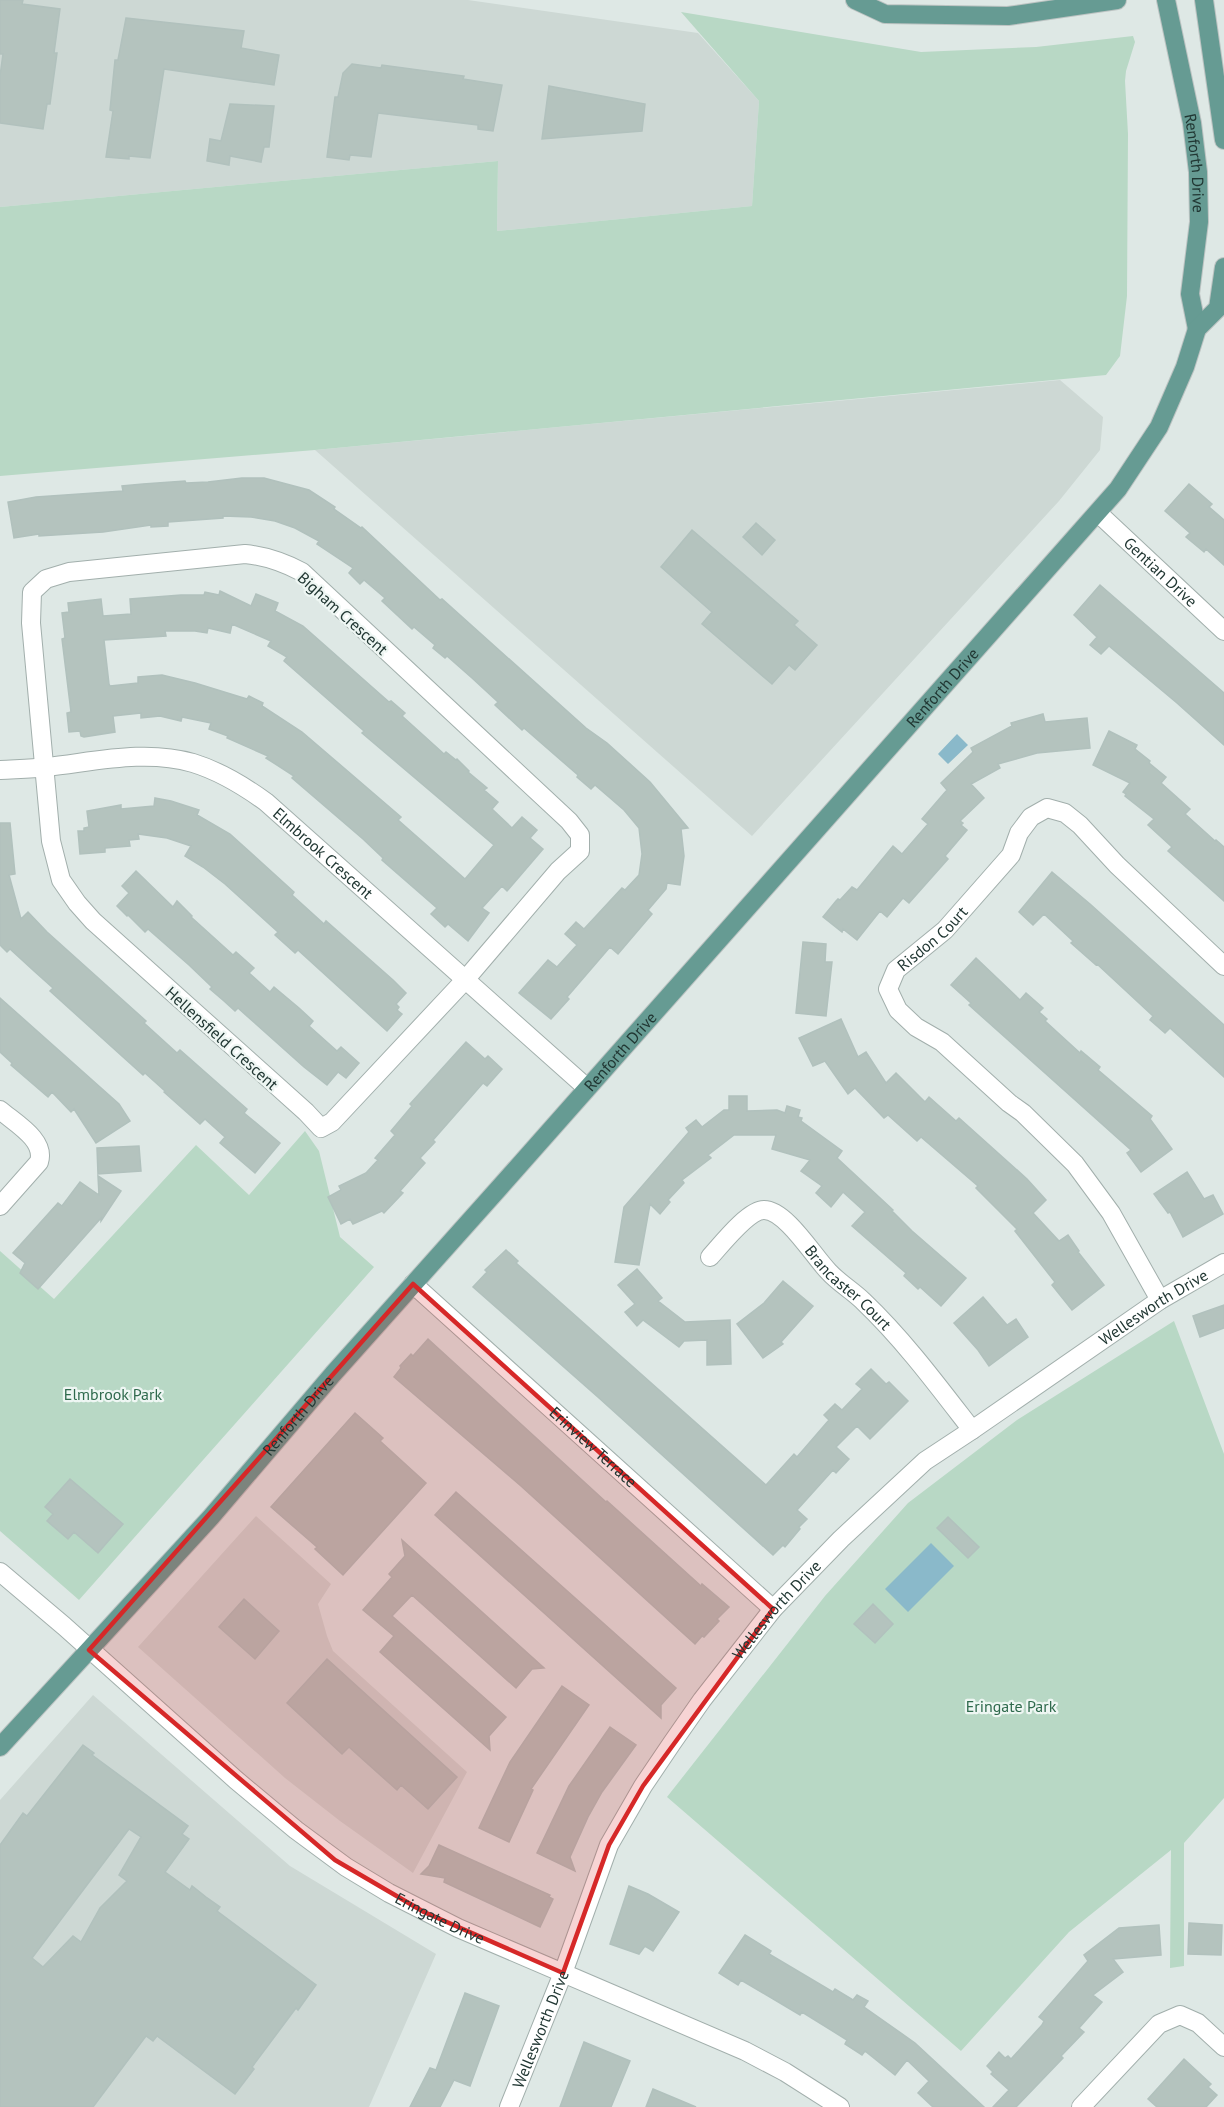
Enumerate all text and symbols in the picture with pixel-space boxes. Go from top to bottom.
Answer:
street label: Renforth Drive [1180,112,1209,213]
street label: Gentian Drive [1120,533,1202,611]
street label: Bigham Crescent [294,567,393,659]
street label: Renforth Drive [902,644,983,731]
street label: Elmbrook Crescent [269,803,378,903]
street label: Risdon Court [893,901,972,975]
street label: Hellensfield Crescent [162,982,283,1094]
street label: Renforth Drive [580,1007,661,1095]
street label: Brancaster Court [801,1241,896,1334]
street label: Wellesworth Drive [1095,1265,1211,1349]
street label: Renforth Drive [258,1371,338,1459]
park label: Elmbrook Park [64,1384,163,1404]
street label: Erinview Terrace [545,1402,641,1491]
street label: Wellesworth Drive [728,1556,825,1663]
park label: Eringate Park [966,1696,1057,1716]
street label: Eringate Drive [392,1888,488,1948]
street label: Wellesworth Drive [508,1967,573,2091]

